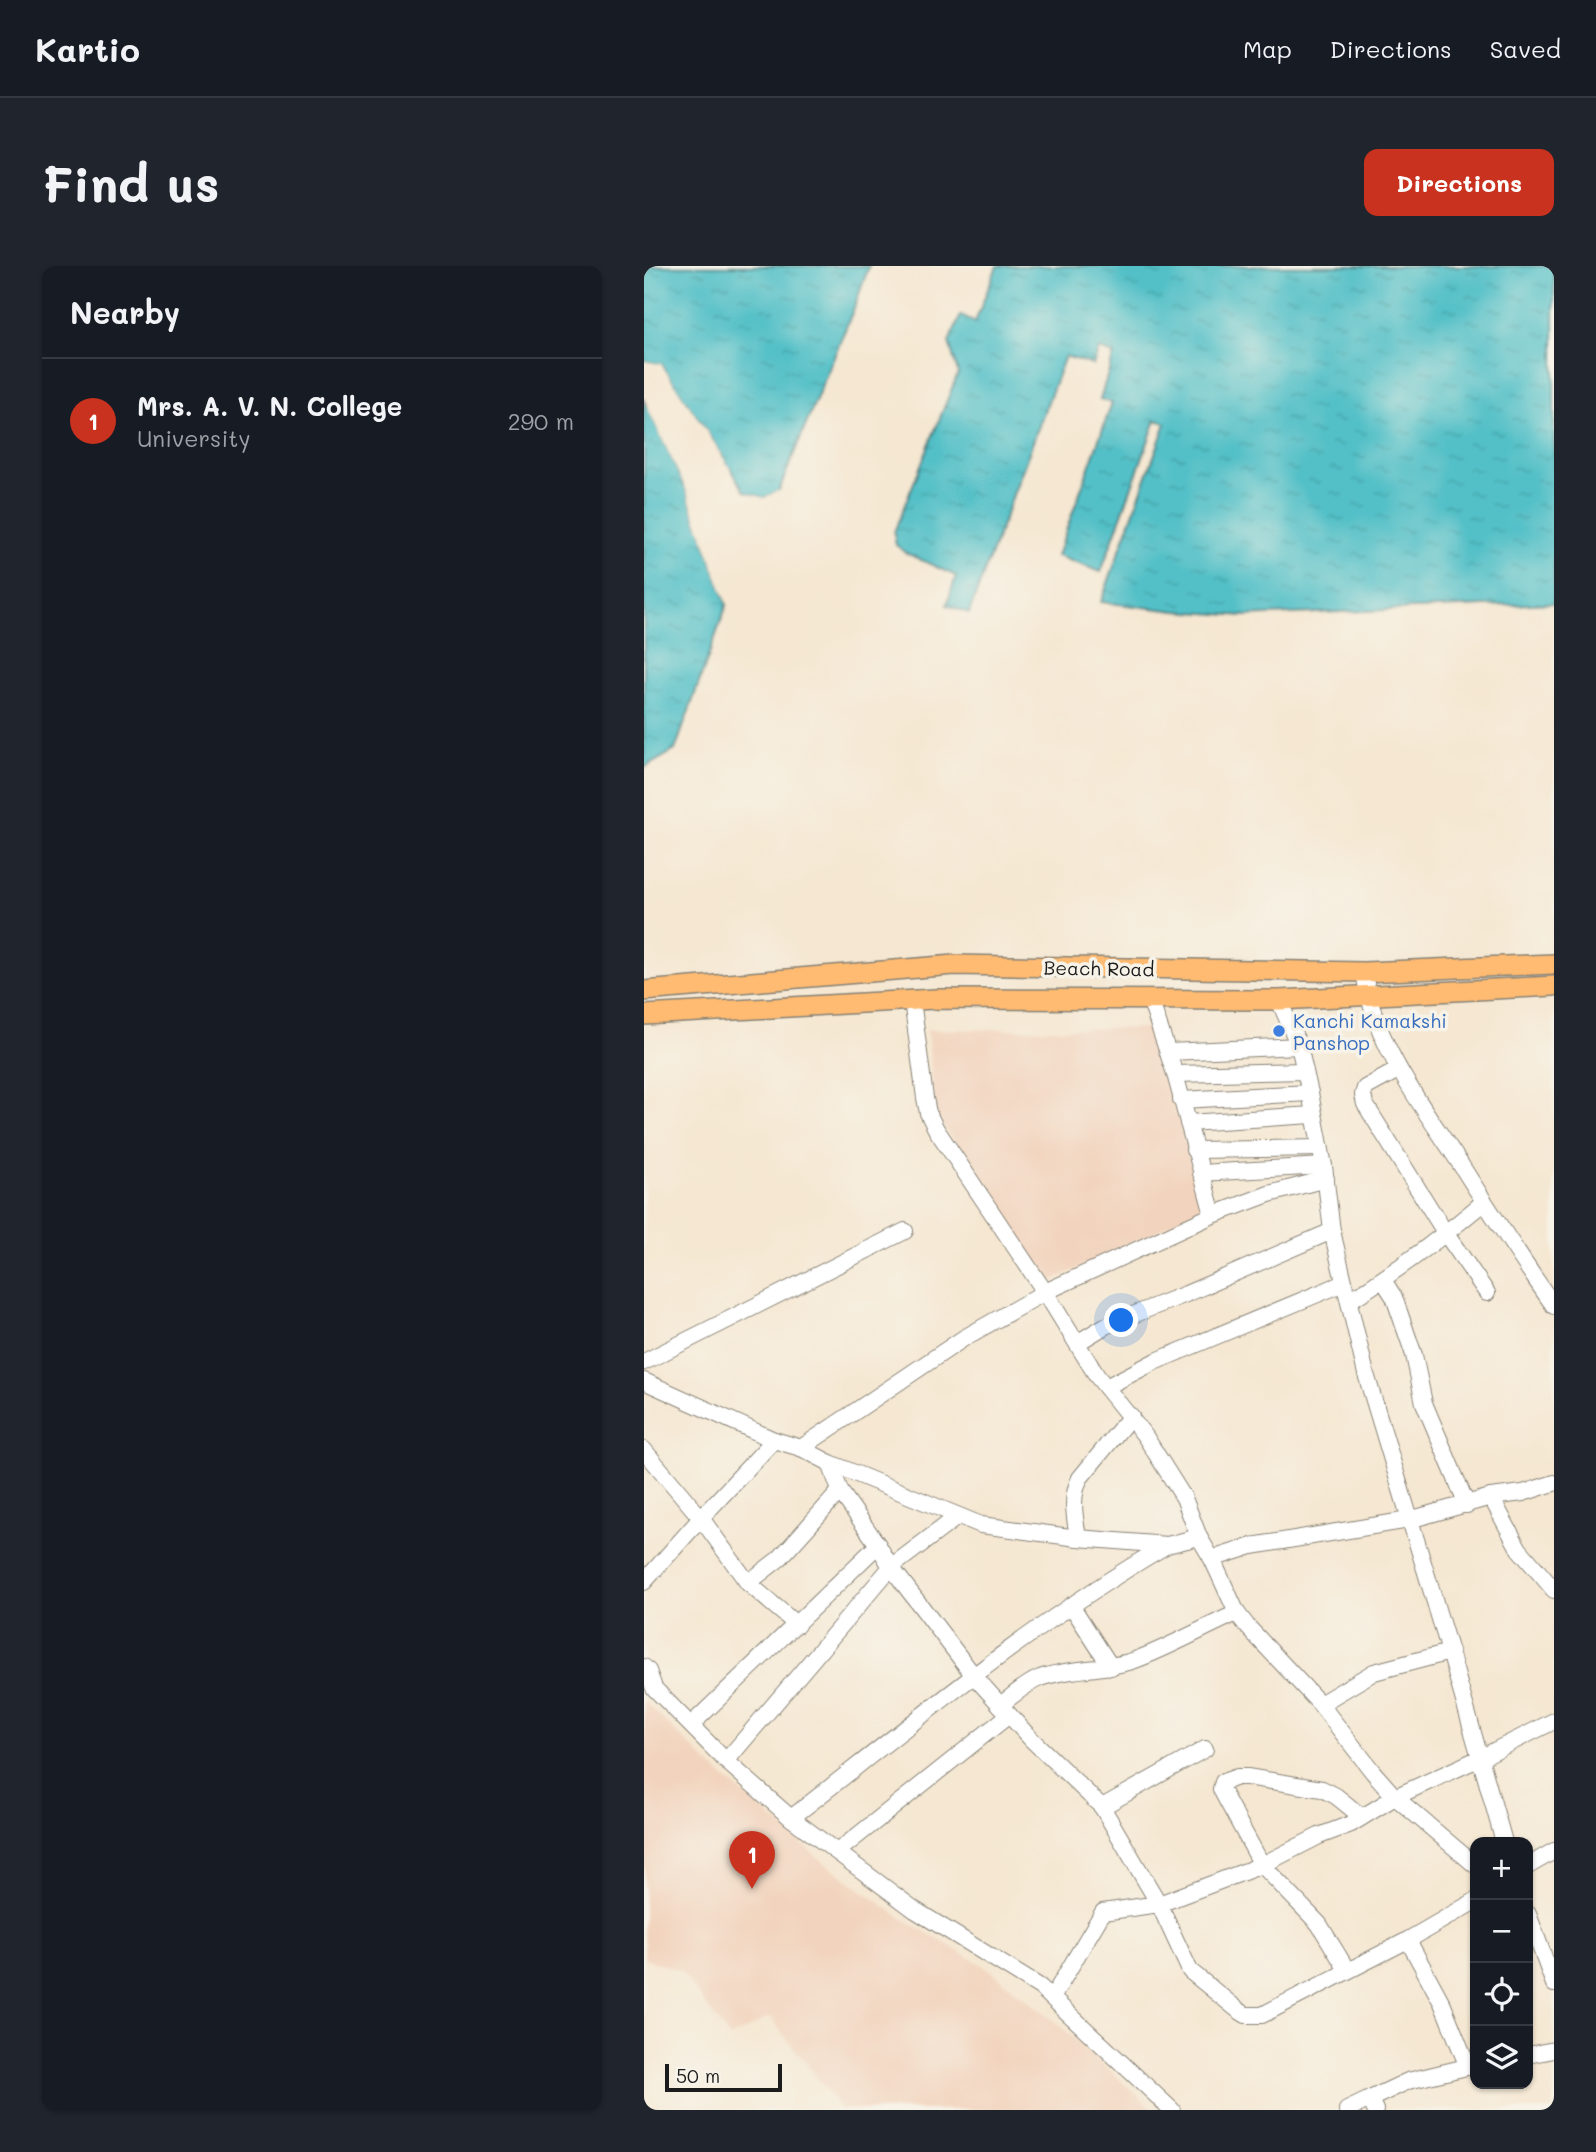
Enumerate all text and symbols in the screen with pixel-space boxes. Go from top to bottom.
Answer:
text: Kartio [35,27,140,70]
text: Map [1243,33,1292,64]
text: Directions [1330,33,1452,64]
text: Saved [1490,33,1561,64]
button: Directions [1364,149,1554,216]
text: Find us [42,151,220,214]
text: Nearby [70,292,180,332]
text: Mrs. A. V. N. College [137,389,402,423]
text: 1 [88,406,98,436]
text: 290 m [508,406,574,436]
text: University [137,423,250,453]
street label: Beach Road [1043,955,1155,981]
place label: Kanchi Kamakshi Panshop [1293,1008,1447,1055]
marker: Kanchi Kamakshi Panshop [1271,1023,1287,1039]
your location [1104,1303,1138,1337]
pin: 1 [729,1831,775,1889]
map controls [1470,1837,1533,2089]
button: + [1470,1837,1533,1900]
button: − [1470,1900,1533,1963]
button: locate [1470,1963,1533,2026]
button: layers [1470,2026,1533,2089]
scale bar [665,2061,782,2093]
text: 50 m [676,2063,720,2088]

